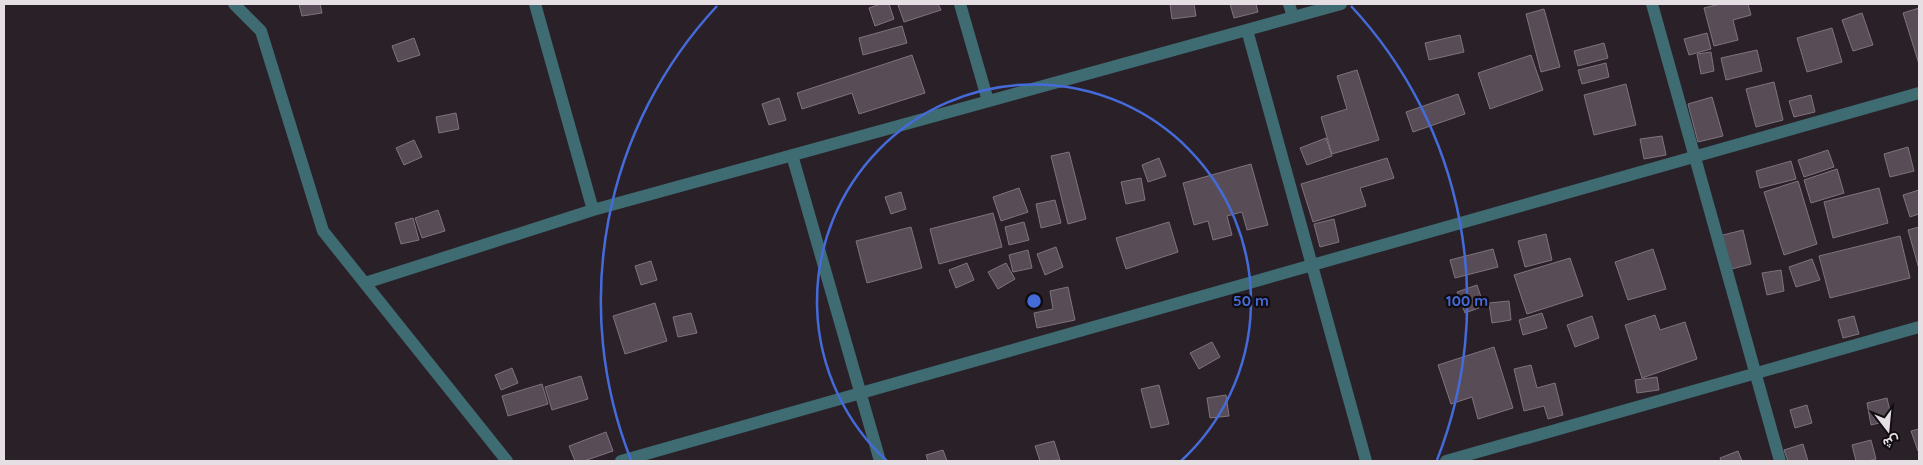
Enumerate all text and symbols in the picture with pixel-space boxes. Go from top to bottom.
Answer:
text: 50 m [1233,291,1269,310]
text: 100 m [1446,291,1488,310]
centre of rings [1025,292,1043,310]
north arrow [1863,405,1913,455]
text: ش [1881,432,1902,454]

